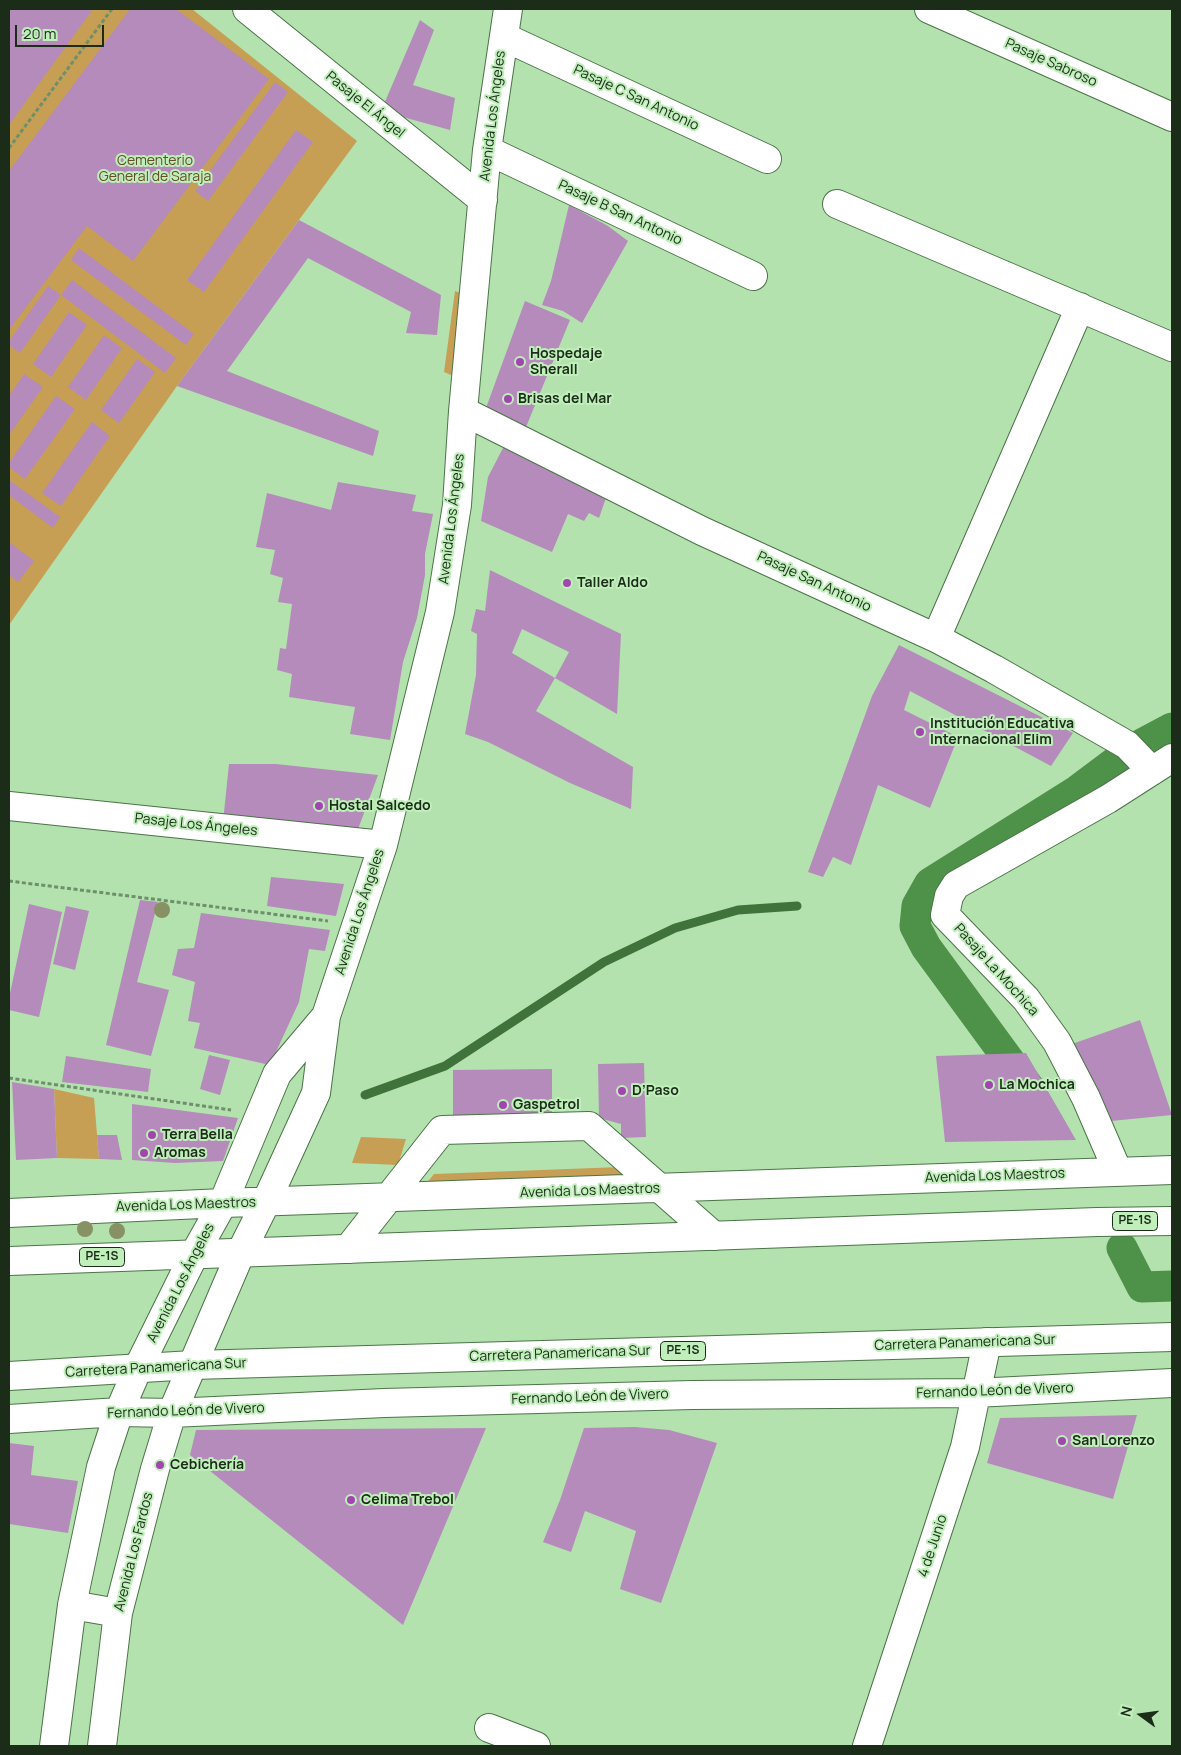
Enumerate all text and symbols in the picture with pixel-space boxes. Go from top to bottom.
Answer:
scale bar [18,15,106,47]
text: 20 m [23,23,56,44]
street label: Pasaje Sabroso [1002,35,1100,91]
street label: Avenida Los Ángeles [477,50,509,182]
street label: Pasaje C San Antonio [571,62,701,134]
street label: Pasaje El Ángel [322,68,408,142]
park label: Cementerio General de Saraja [99,153,211,186]
street label: Pasaje B San Antonio [555,177,685,249]
place label: Hospedaje Sherall [530,346,602,378]
marker: Hospedaje Sherall [514,356,526,368]
place label: Brisas del Mar [518,391,612,407]
marker: Brisas del Mar [502,393,514,405]
street label: Avenida Los Ángeles [436,453,468,585]
street label: Pasaje San Antonio [754,548,874,616]
place label: Taller Aldo [577,575,648,591]
marker: Taller Aldo [561,577,573,589]
place label: Institución Educativa Internacional Elim [930,716,1074,749]
marker: Institución Educativa Internacional Elim [914,726,926,738]
place label: Hostal Salcedo [329,798,431,814]
marker: Hostal Salcedo [313,800,325,812]
street label: Pasaje Los Ángeles [134,810,258,840]
street label: Avenida Los Ángeles [332,847,388,977]
street label: Pasaje La Mochica [950,920,1042,1020]
place label: La Mochica [999,1077,1075,1093]
marker: La Mochica [983,1079,995,1091]
place label: D’Paso [632,1083,679,1099]
marker: D’Paso [616,1085,628,1097]
place label: Gaspetrol [513,1097,580,1113]
marker: Gaspetrol [497,1099,509,1111]
place label: Terra Bella [162,1127,233,1143]
marker: Terra Bella [146,1129,158,1141]
place label: Aromas [154,1145,206,1161]
marker: Aromas [138,1147,150,1159]
street label: Avenida Los Maestros [925,1165,1065,1187]
street label: Avenida Los Maestros [520,1180,660,1202]
street label: Avenida Los Maestros [116,1194,256,1216]
road number: PE-1S [1112,1212,1158,1230]
street label: Avenida Los Ángeles [144,1221,218,1345]
road number: PE-1S [80,1248,124,1266]
street label: Carretera Panamericana Sur [874,1331,1056,1355]
street label: Carretera Panamericana Sur [469,1342,651,1366]
road number: PE-1S [660,1342,706,1360]
street label: Carretera Panamericana Sur [65,1355,247,1381]
street label: Fernando León de Vivero [916,1380,1074,1402]
street label: Fernando León de Vivero [511,1386,669,1408]
street label: Fernando León de Vivero [107,1400,265,1422]
place label: San Lorenzo [1072,1433,1155,1449]
marker: San Lorenzo [1056,1435,1068,1447]
place label: Cebichería [170,1457,244,1473]
marker: Cebichería [154,1459,166,1471]
street label: Avenida Los Fardos [111,1491,157,1613]
place label: Celima Trebol [361,1492,454,1508]
marker: Celima Trebol [345,1494,357,1506]
street label: 4 de Junio [915,1512,951,1580]
north arrow [1116,1690,1166,1740]
text: N [1116,1704,1136,1718]

